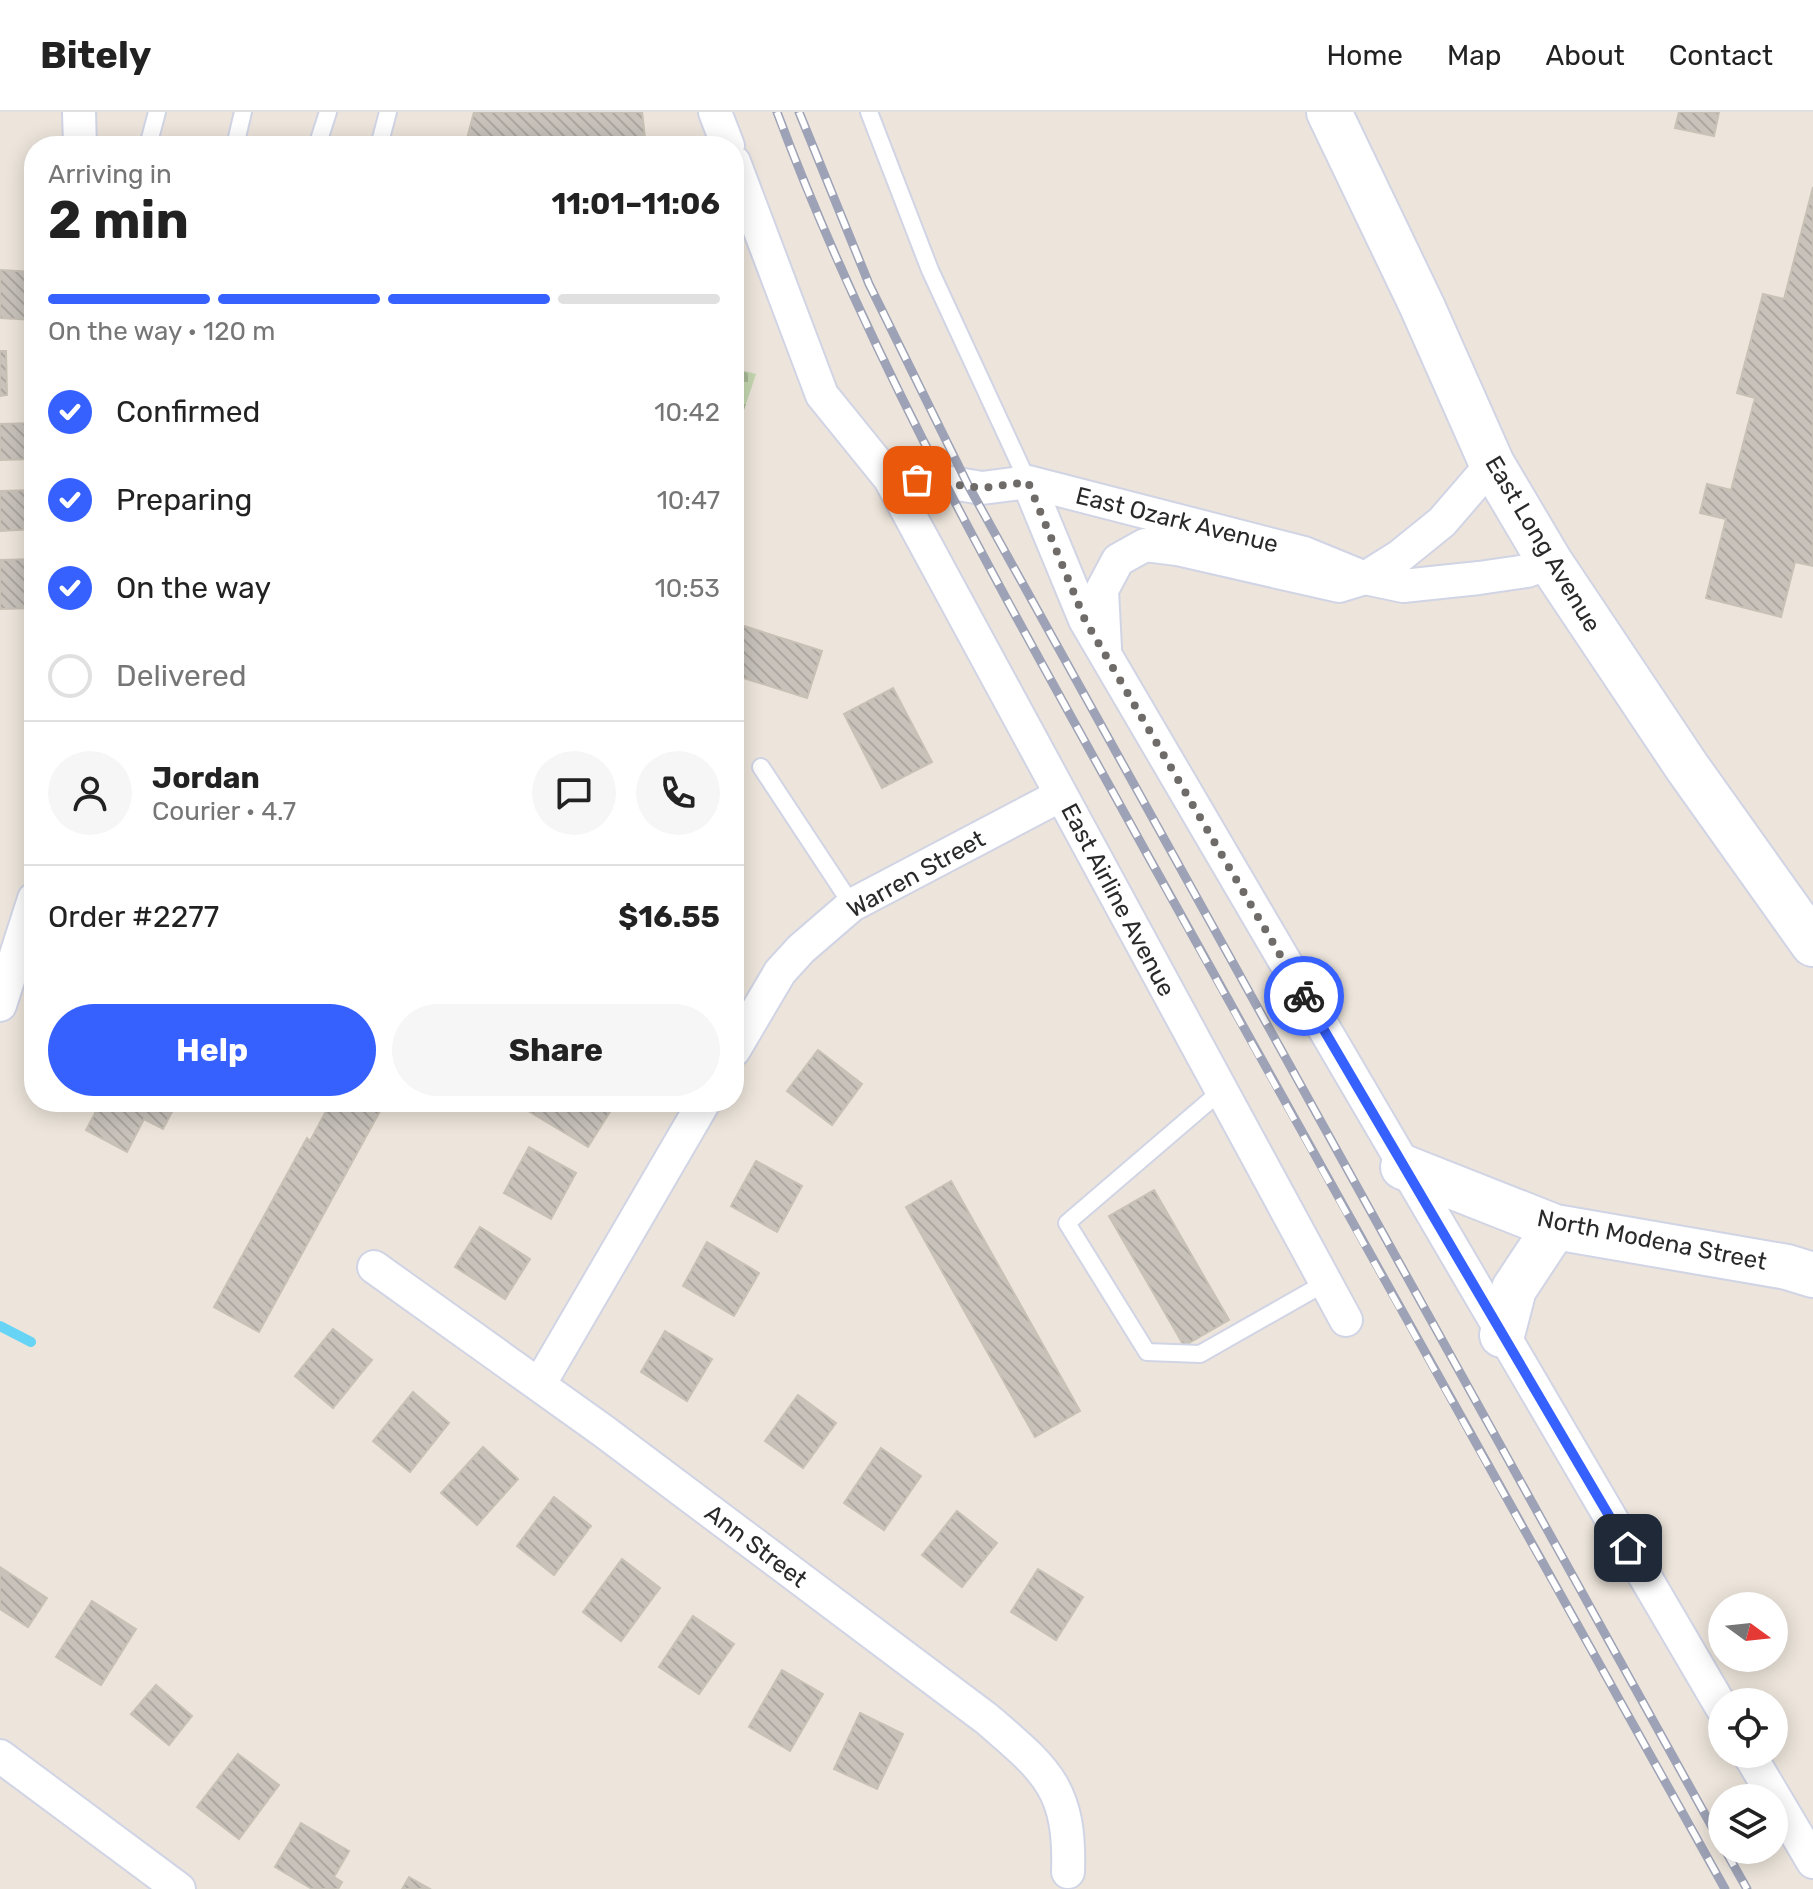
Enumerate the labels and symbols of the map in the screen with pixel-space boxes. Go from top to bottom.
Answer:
pin [883,446,951,514]
street label: East Long Avenue [1479,451,1607,637]
street label: East Ozark Avenue [1073,481,1281,559]
street label: East Airline Avenue [1055,799,1181,1001]
street label: Warren Street [842,825,990,923]
courier [1264,956,1344,1036]
street label: North Modena Street [1535,1204,1769,1276]
street label: Ann Street [699,1499,813,1593]
pin [1594,1514,1662,1582]
north arrow [1708,1592,1788,1672]

